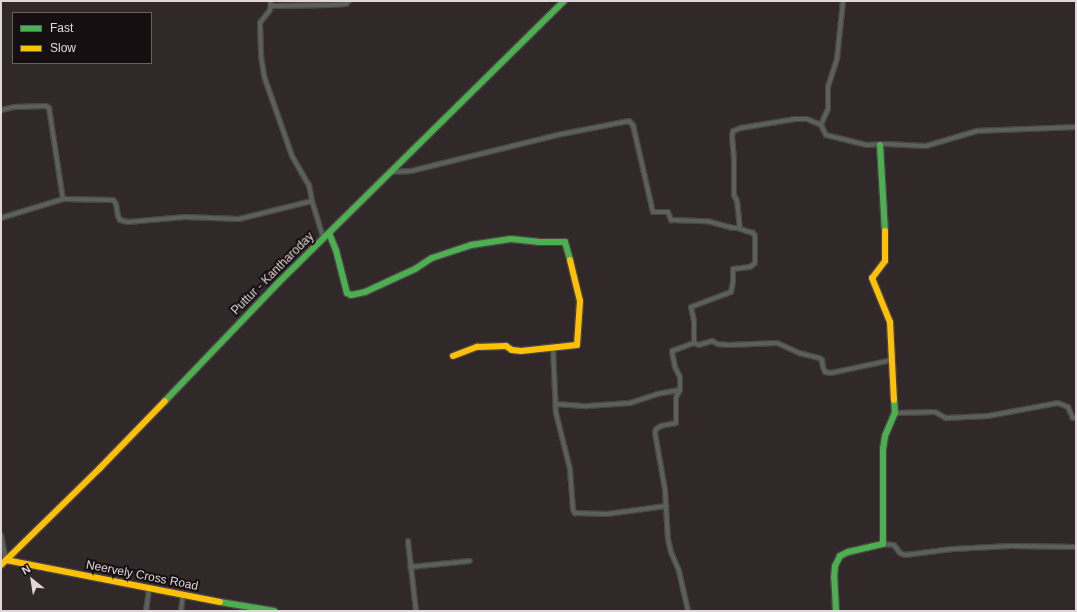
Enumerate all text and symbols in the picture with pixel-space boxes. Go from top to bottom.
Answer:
legend [12,12,152,64]
text: Fast [50,21,73,35]
text: Slow [50,41,76,55]
street label: Puttur - Kantharoday [229,230,317,318]
street label: Neervely Cross Road [85,558,199,594]
north arrow [12,560,52,600]
text: N [20,562,32,577]

